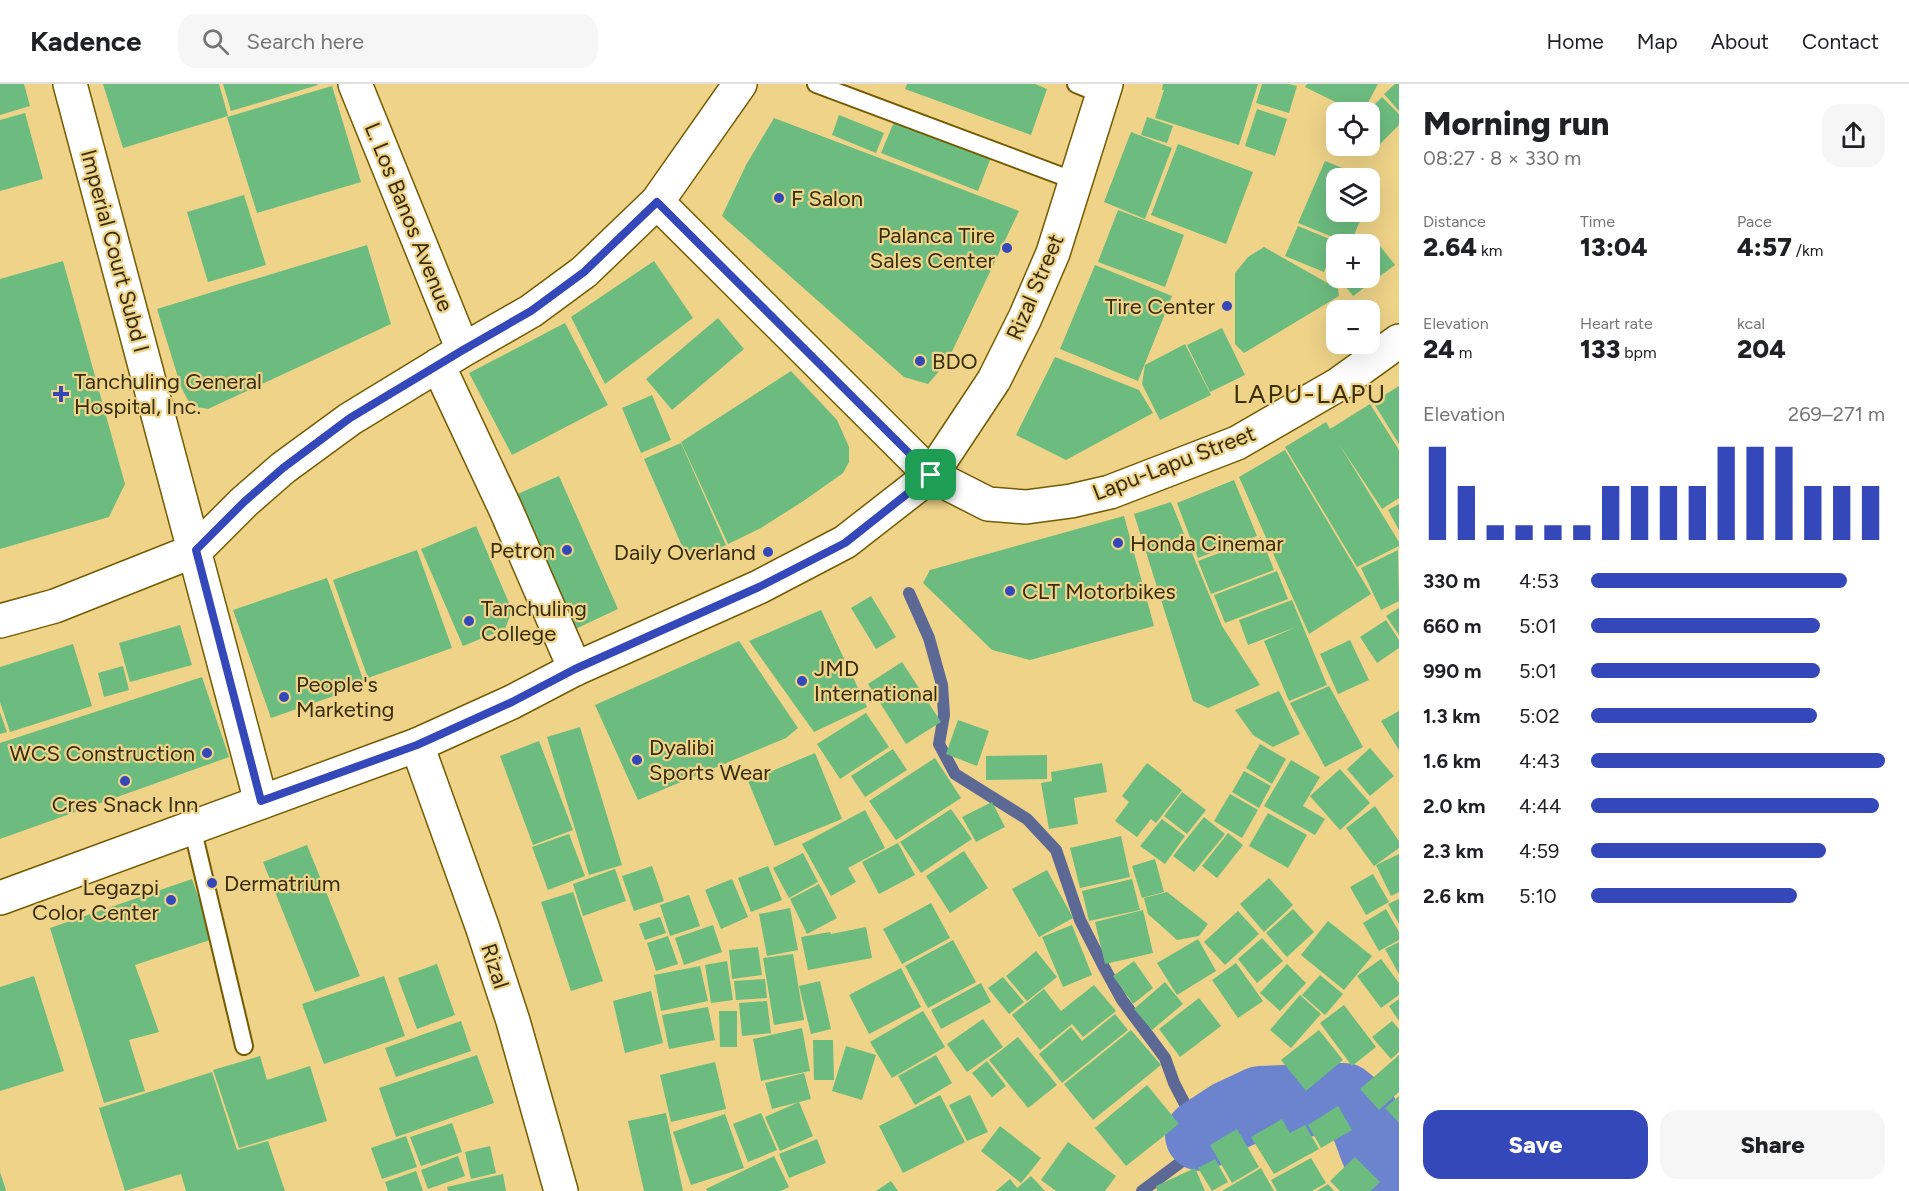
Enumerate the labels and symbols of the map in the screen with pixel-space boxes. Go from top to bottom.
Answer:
street label: L. Los Banos Avenue [359,119,459,315]
street label: Imperial Court Subd I [75,147,155,355]
place label: F Salon [791,185,863,212]
marker: F Salon [772,191,786,205]
place label: Palanca Tire Sales Center [870,222,996,274]
street label: Rizal Street [1001,230,1069,344]
marker: Palanca Tire Sales Center [1000,241,1014,255]
place label: Tire Center [1105,293,1216,320]
marker: Tire Center [1220,299,1234,313]
place label: BDO [932,348,978,375]
marker: BDO [913,354,927,368]
place label: Tanchuling General Hospital, Inc. [74,368,262,420]
district label: LAPU-LAPU [1233,378,1387,410]
marker: Tanchuling General Hospital, Inc. [52,385,70,403]
street label: Lapu-Lapu Street [1089,420,1259,506]
pin [905,449,956,500]
place label: Honda Cinemar [1130,530,1284,557]
marker: Honda Cinemar [1111,536,1125,550]
place label: Petron [490,537,555,564]
place label: Daily Overland [614,539,756,566]
marker: Petron [560,543,574,557]
marker: Daily Overland [761,545,775,559]
place label: CLT Motorbikes [1022,578,1176,605]
marker: CLT Motorbikes [1003,584,1017,598]
place label: Tanchuling College [481,595,587,647]
marker: Tanchuling College [462,614,476,628]
place label: JMD International [814,655,938,707]
place label: People's Marketing [296,671,394,723]
marker: JMD International [795,674,809,688]
marker: People's Marketing [277,690,291,704]
place label: Dyalibi Sports Wear [649,734,771,786]
place label: WCS Construction [10,740,195,767]
marker: WCS Construction [200,746,214,760]
marker: Dyalibi Sports Wear [630,753,644,767]
marker: Cres Snack Inn [118,774,132,788]
place label: Cres Snack Inn [52,791,198,818]
place label: Dermatrium [224,870,340,897]
place label: Legazpi Color Center [32,874,160,926]
marker: Dermatrium [205,876,219,890]
marker: Legazpi Color Center [164,893,178,907]
street label: Rizal [475,940,515,992]

